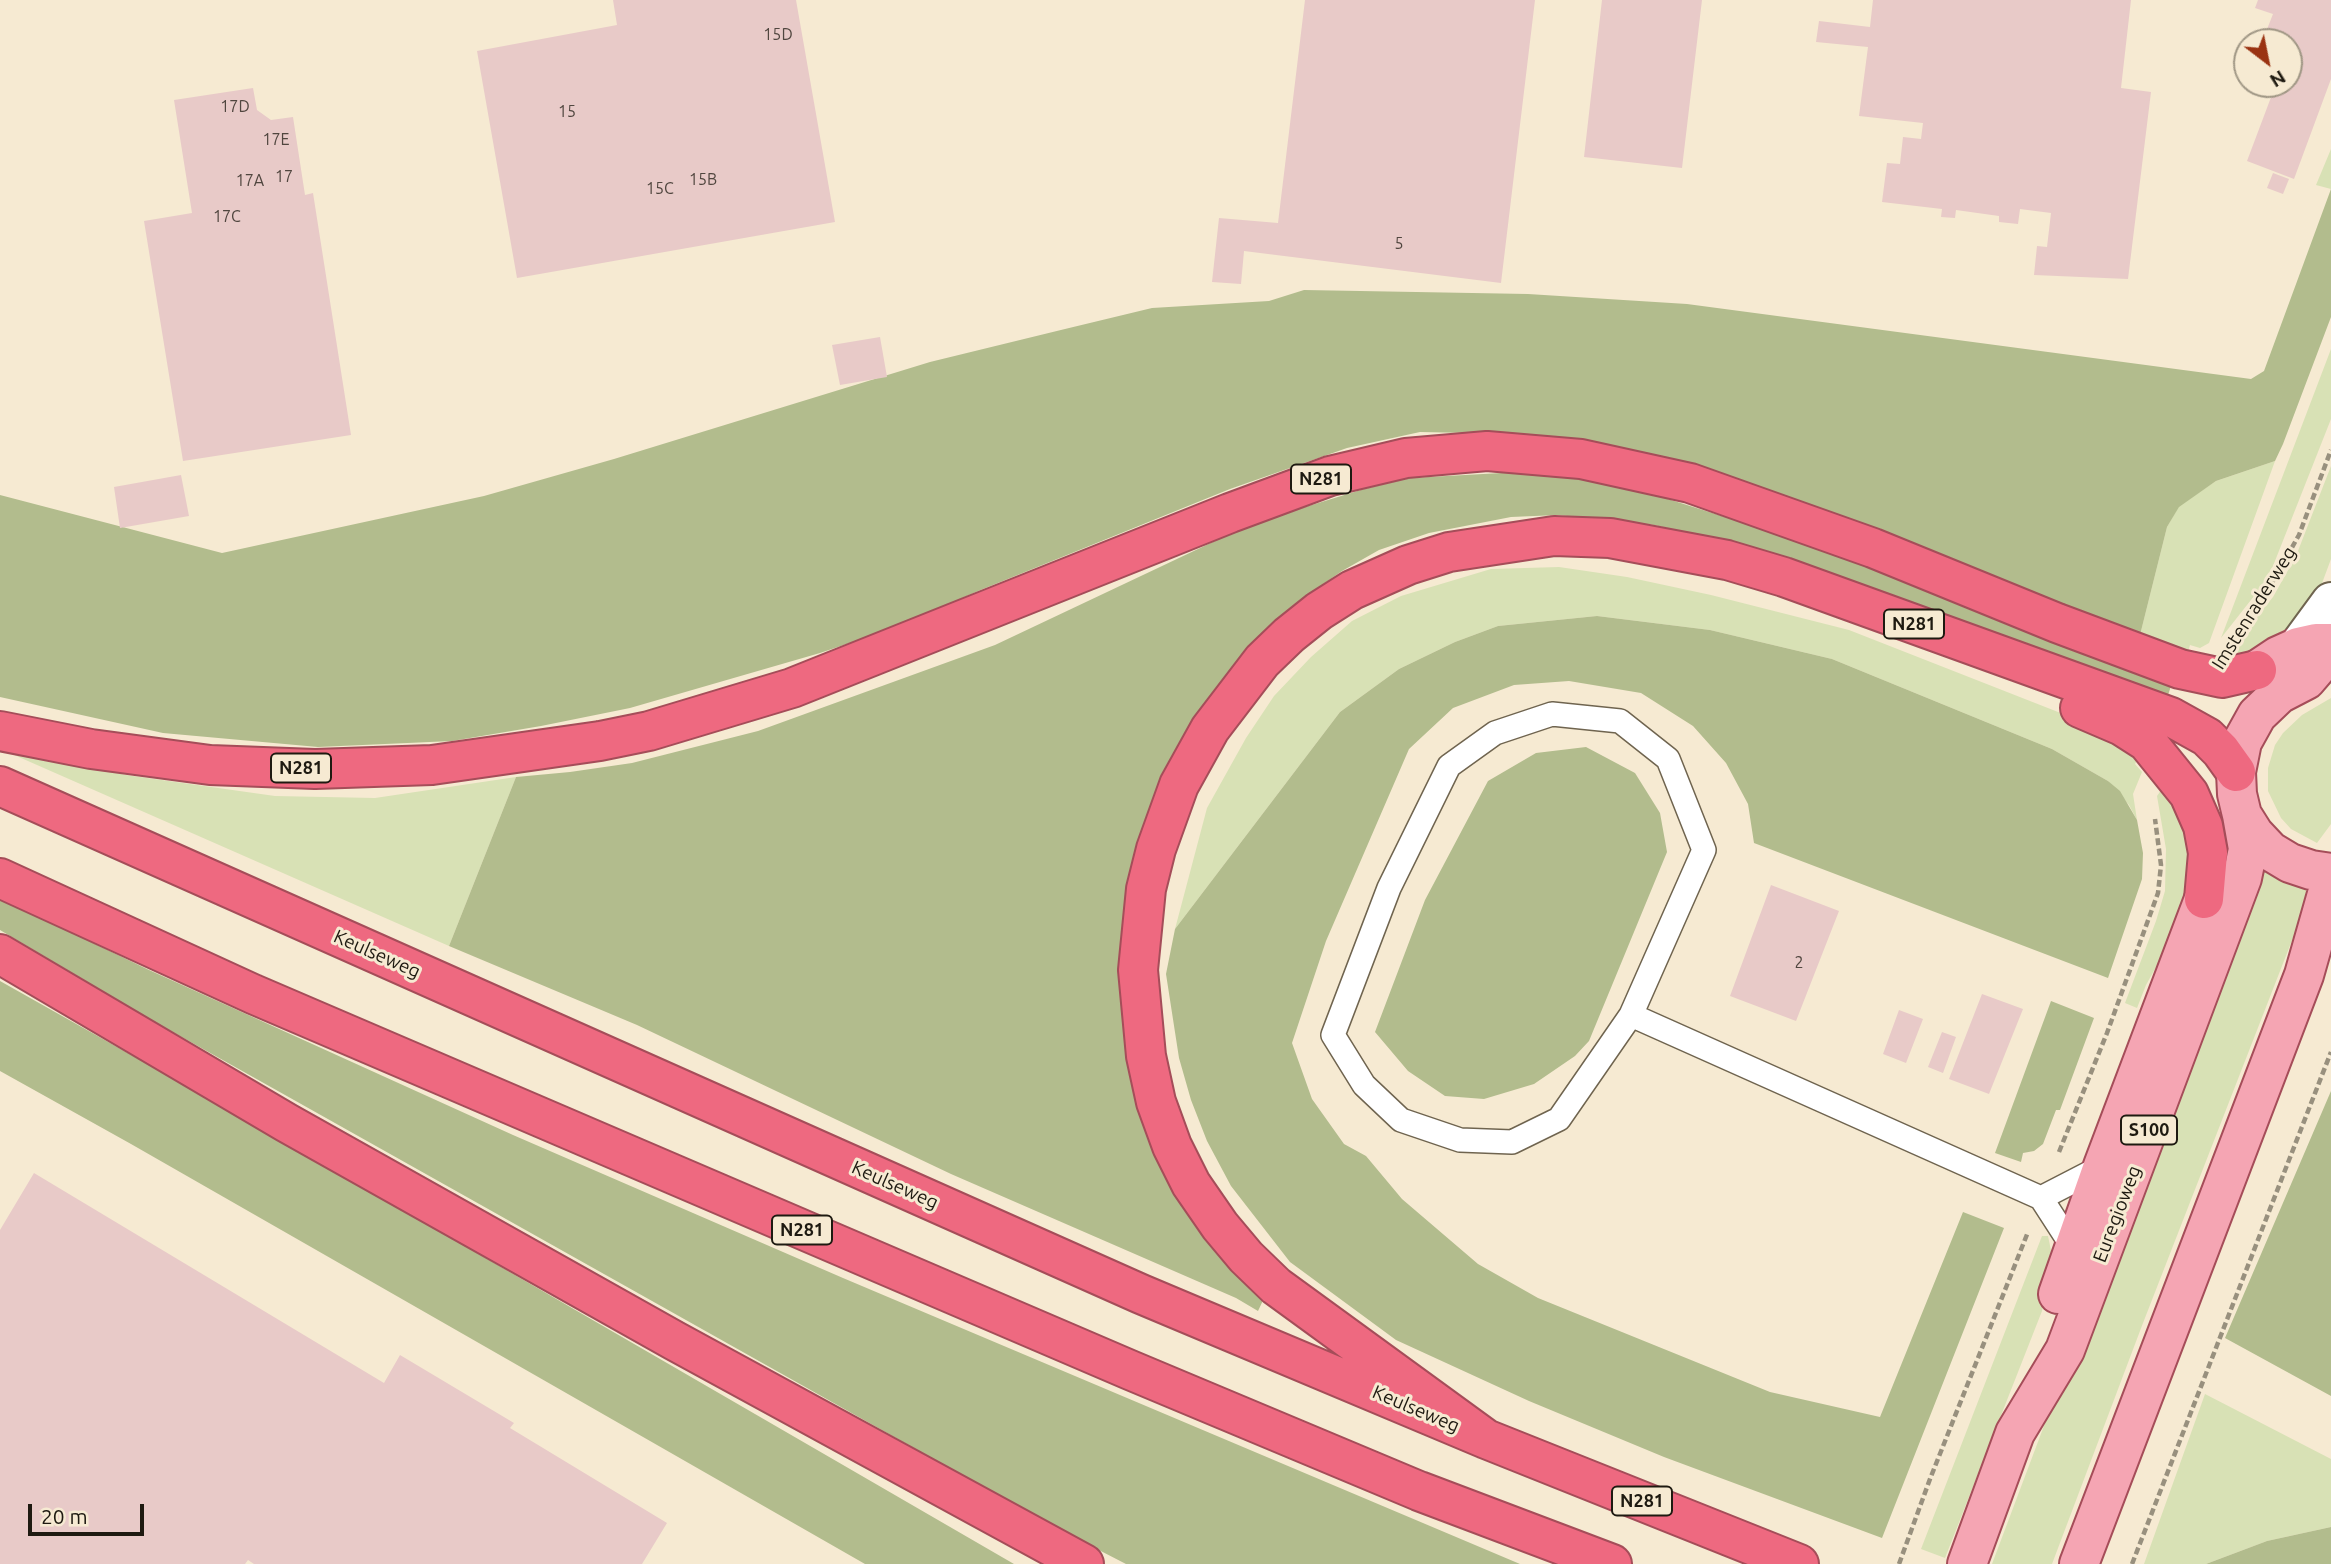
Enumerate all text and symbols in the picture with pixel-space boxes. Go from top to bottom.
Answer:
house number: 15D [763,25,793,45]
north arrow [2233,28,2303,98]
text: N [2266,66,2290,92]
house number: 17D [220,97,250,117]
house number: 15 [558,102,576,122]
house number: 17E [262,130,290,150]
house number: 17 [275,167,293,187]
house number: 15B [689,170,717,190]
house number: 17A [236,171,264,191]
house number: 15C [646,179,674,199]
house number: 17C [213,207,241,227]
house number: 5 [1394,234,1404,254]
road number: N281 [1291,464,1351,494]
street label: Imstenraderweg [2207,542,2301,674]
road number: N281 [1884,610,1944,638]
road number: N281 [271,754,331,782]
street label: Keulseweg [330,925,424,983]
house number: 2 [1794,953,1804,973]
road number: S100 [2121,1115,2177,1144]
street label: Keulseweg [848,1156,942,1214]
street label: Euregioweg [2088,1162,2146,1266]
road number: N281 [772,1216,832,1245]
street label: Keulseweg [1369,1380,1463,1438]
road number: N281 [1612,1486,1672,1516]
scale bar [32,1490,147,1534]
text: 20 m [41,1504,88,1528]

